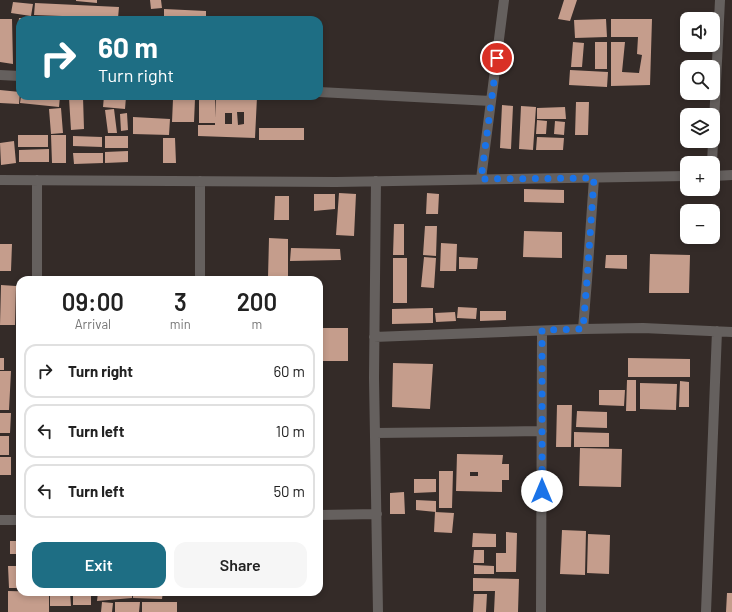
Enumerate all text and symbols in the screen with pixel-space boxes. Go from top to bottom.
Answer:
map controls [680,12,720,244]
button: sound [680,12,720,52]
text: 60 m [98,30,158,64]
icon: right [32,32,84,84]
pin [480,41,514,75]
icon: arrive [486,47,508,69]
button: search [680,60,720,100]
text: Turn right [98,64,174,86]
button: layers [680,108,720,148]
button: + [680,156,720,196]
button: − [680,204,720,244]
text: 09:00 [62,287,124,316]
text: 3 [174,287,187,316]
text: 200 [237,287,277,316]
text: Arrival [75,316,111,332]
text: min [170,316,191,332]
text: m [252,316,262,332]
icon: right [34,360,56,382]
text: Turn right [68,362,133,380]
text: 60 m [273,362,305,380]
icon: left [34,420,56,442]
text: Turn left [68,422,124,440]
text: 10 m [276,422,305,440]
position arrow [521,470,563,512]
icon: left [34,480,56,502]
text: Turn left [68,482,124,500]
text: 50 m [273,482,305,500]
button: Exit [32,542,166,588]
button: Share [174,542,307,588]

